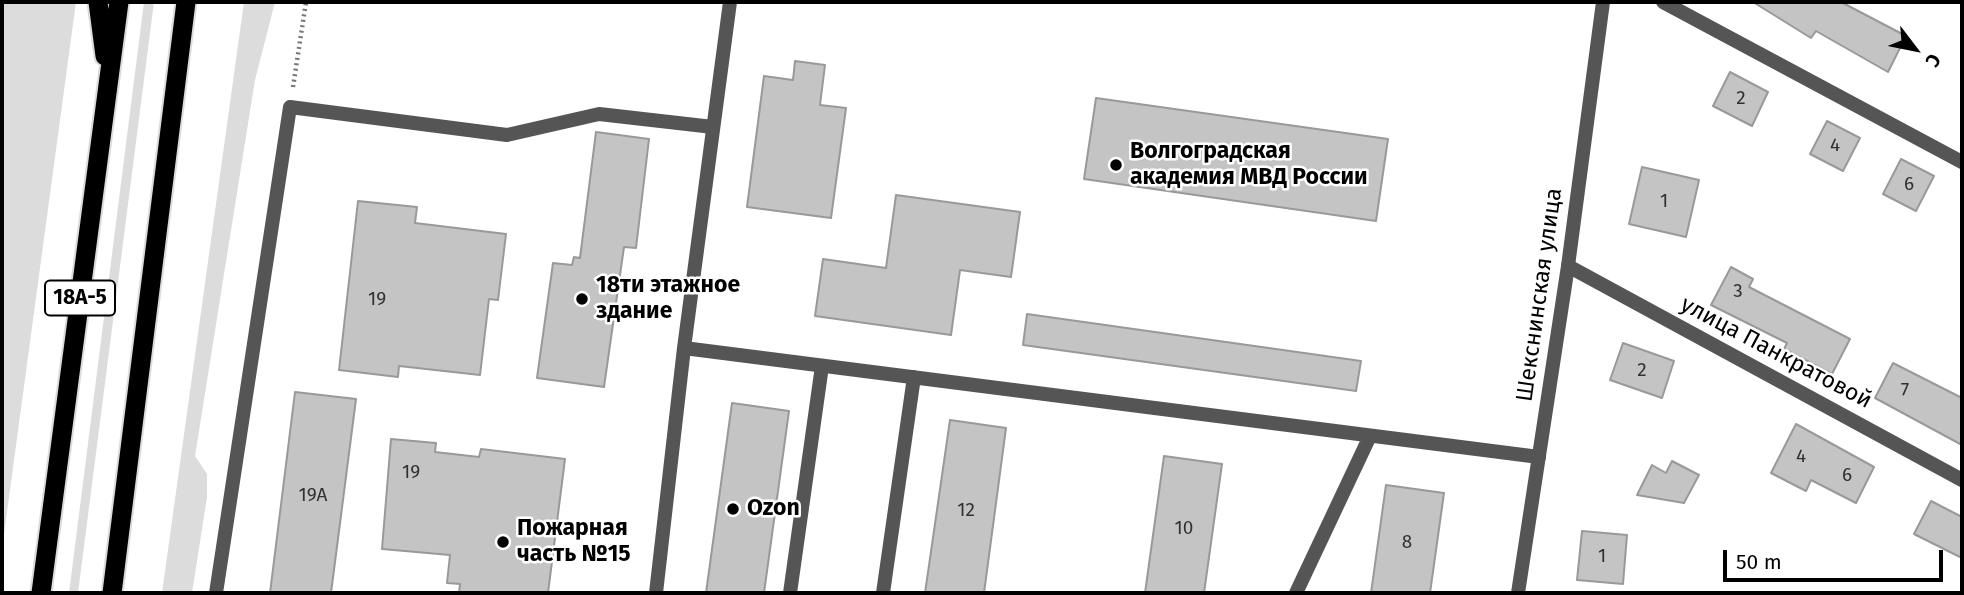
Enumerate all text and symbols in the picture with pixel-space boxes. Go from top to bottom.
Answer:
north arrow [1880,14,1950,84]
text: С [1921,50,1946,71]
house number: 2 [1736,88,1746,110]
house number: 4 [1830,135,1840,157]
place label: Волгоградская академия МВД России [1130,138,1368,192]
marker: Волгоградская академия МВД России [1108,157,1124,173]
house number: 6 [1904,174,1914,196]
street label: Шекснинская улица [1511,186,1569,404]
house number: 1 [1660,191,1668,213]
place label: 18ти этажное здание [596,272,740,326]
road number: 18А-5 [45,280,115,316]
house number: 3 [1733,281,1743,303]
house number: 19 [368,289,386,311]
marker: 18ти этажное здание [574,291,590,307]
street label: улица Панкратовой [1676,291,1876,415]
house number: 2 [1637,360,1647,382]
house number: 7 [1901,380,1909,402]
house number: 4 [1796,446,1806,468]
house number: 19 [402,462,420,484]
house number: 6 [1842,465,1852,487]
house number: 19А [299,485,327,507]
place label: Ozon [747,495,800,523]
house number: 12 [957,500,975,522]
marker: Ozon [725,501,741,517]
place label: Пожарная часть №15 [517,515,631,569]
house number: 10 [1175,518,1193,540]
house number: 8 [1402,532,1412,554]
marker: Пожарная часть №15 [495,534,511,550]
scale bar [1726,536,1946,580]
house number: 1 [1598,546,1606,568]
text: 50 m [1736,549,1782,575]

